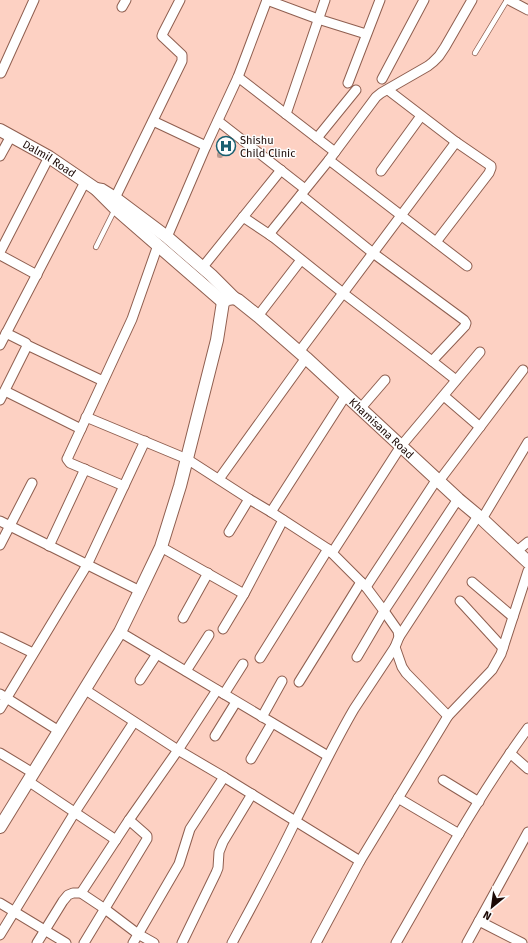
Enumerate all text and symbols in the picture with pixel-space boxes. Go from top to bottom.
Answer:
place label: Shishu Child Clinic [240,134,295,160]
hospital icon: Shishu Child Clinic [215,135,237,157]
street label: Dalmil Road [20,137,78,180]
street label: Khamisana Road [347,395,417,461]
north arrow [472,887,512,927]
text: N [481,908,494,923]

